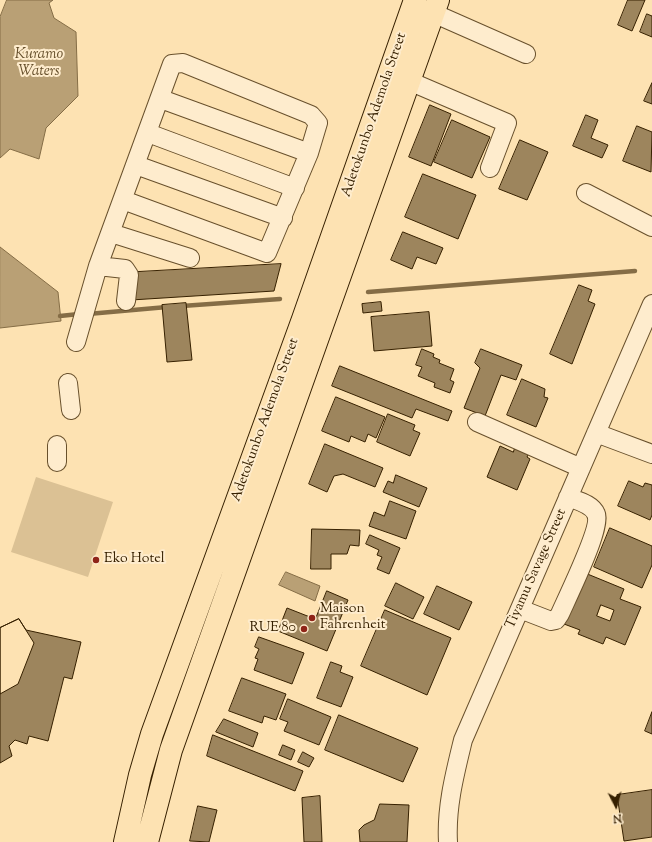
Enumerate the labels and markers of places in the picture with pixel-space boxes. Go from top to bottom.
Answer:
place label: Eko Hotel [104,552,165,568]
marker: Eko Hotel [91,555,101,565]
place label: Maison Fahrenheit [320,602,385,634]
marker: Maison Fahrenheit [307,613,317,623]
place label: RUE 80 [250,621,296,637]
marker: RUE 80 [299,624,309,634]

